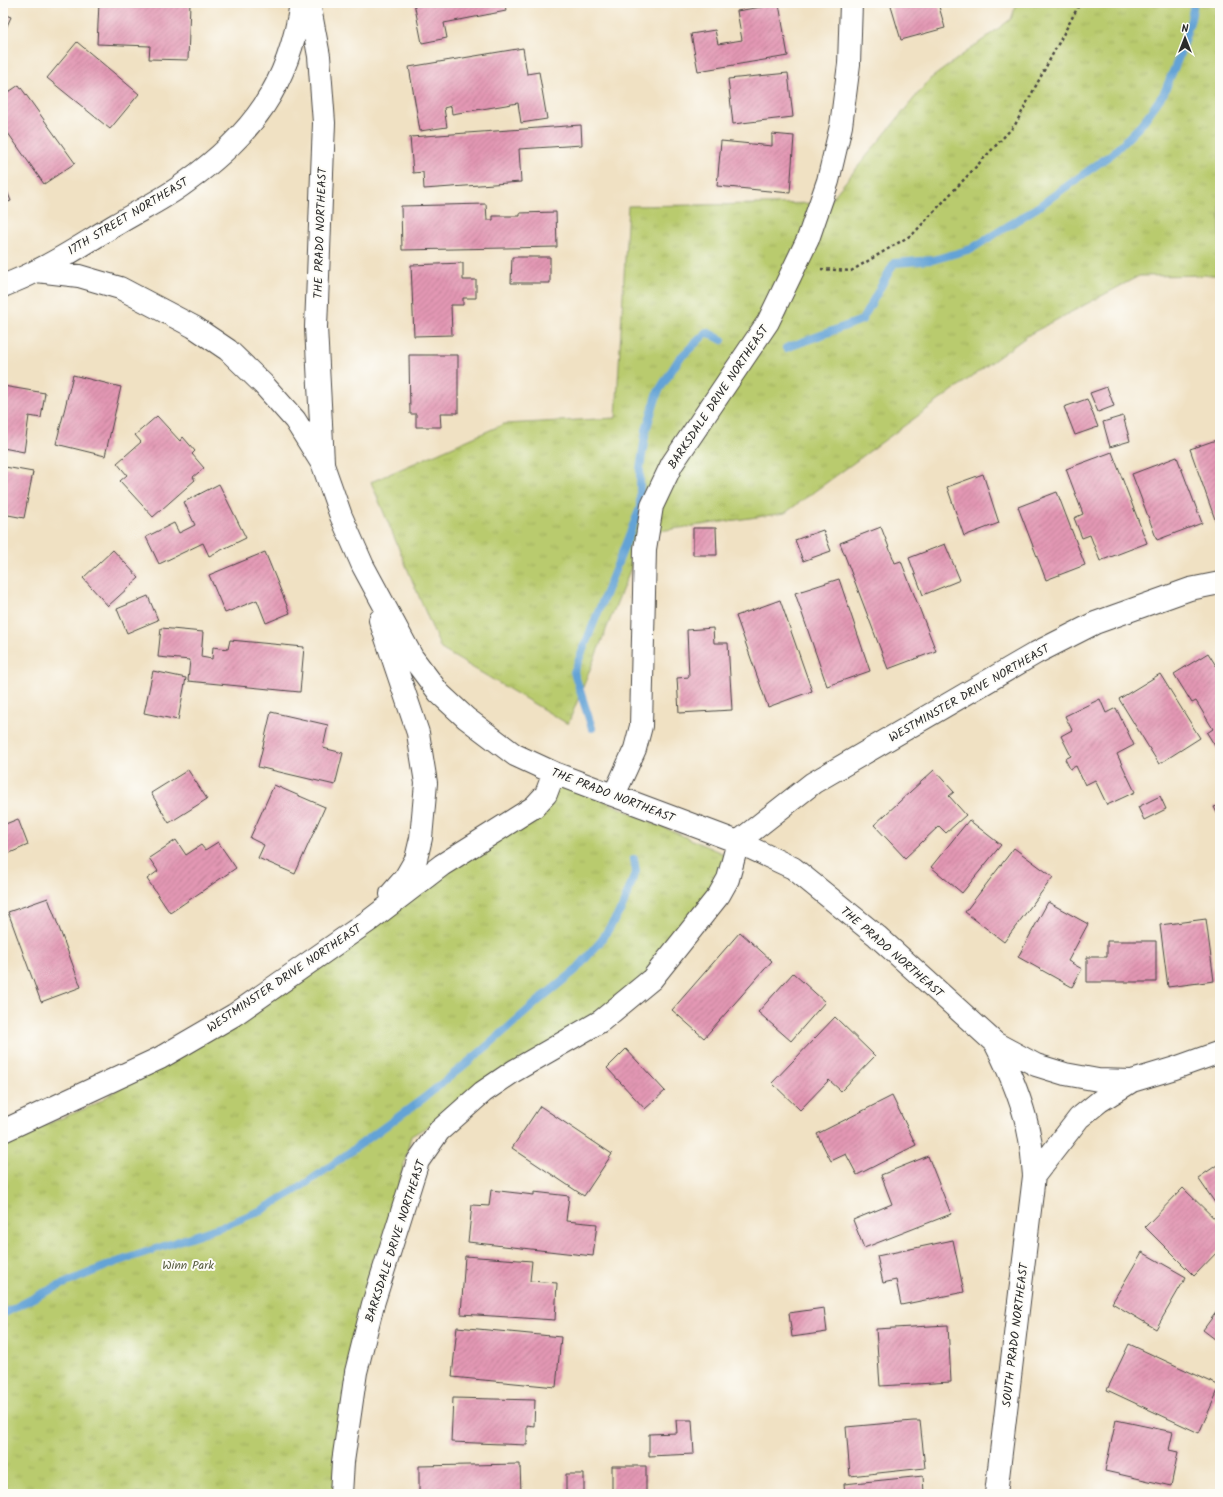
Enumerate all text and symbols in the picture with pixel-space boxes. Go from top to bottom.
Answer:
north arrow [1165,18,1205,58]
text: N [1182,20,1189,38]
street label: THE PRADO NORTHEAST [309,166,332,299]
street label: 17TH STREET NORTHEAST [64,172,194,260]
street label: BARKSDALE DRIVE NORTHEAST [663,320,775,473]
street label: WESTMINSTER DRIVE NORTHEAST [885,639,1055,747]
street label: THE PRADO NORTHEAST [548,763,679,828]
street label: THE PRADO NORTHEAST [836,902,949,1004]
street label: WESTMINSTER DRIVE NORTHEAST [203,919,367,1037]
street label: BARKSDALE DRIVE NORTHEAST [360,1156,431,1325]
park label: Winn Park [162,1256,214,1275]
street label: SOUTH PRADO NORTHEAST [997,1260,1034,1408]

